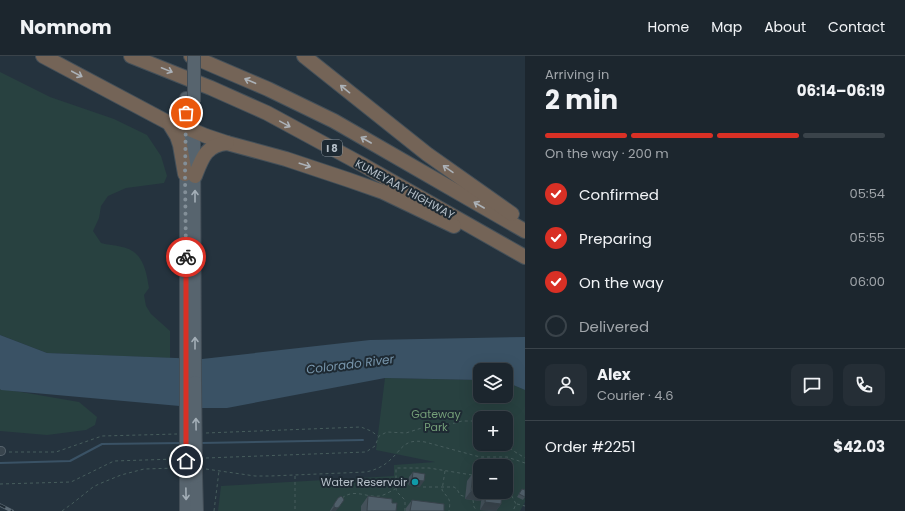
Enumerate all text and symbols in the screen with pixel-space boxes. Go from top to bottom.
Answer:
text: Nomnom [20,14,112,41]
text: Home [647,17,689,37]
text: Map [711,17,742,37]
text: About [764,17,806,37]
text: Contact [828,17,885,37]
text: Arriving in [545,65,609,84]
one-way arrow [160,67,172,74]
one-way arrow [71,71,83,78]
one-way arrow [245,77,257,85]
text: 06:14–06:19 [797,80,885,101]
text: 2 min [545,82,618,118]
one-way arrow [340,85,351,93]
pin [169,96,203,130]
icon: bag [175,102,197,124]
one-way arrow [279,120,291,128]
one-way arrow [361,136,372,144]
road number: I 8 [322,140,342,156]
text: On the way · 200 m [545,144,669,163]
street label: KUMEYAAY HIGHWAY [353,155,458,223]
one-way arrow [298,162,311,169]
one-way arrow [443,165,454,173]
icon: check [545,183,567,205]
text: Confirmed [579,184,659,205]
text: 05:54 [850,184,885,203]
one-way arrow [191,190,199,203]
one-way arrow [473,200,485,208]
icon: check [545,227,567,249]
text: Preparing [579,228,652,249]
text: 05:55 [850,228,885,247]
courier [166,237,206,277]
icon: bike [175,246,197,268]
icon: check [545,271,567,293]
text: On the way [579,272,664,293]
text: 06:00 [849,272,885,291]
text: Delivered [579,316,649,337]
one-way arrow [191,337,199,350]
water label: Colorado River [305,350,395,378]
map controls [473,363,513,499]
button: layers [473,363,513,403]
button: person [545,364,587,406]
text: Alex [597,364,631,385]
button: chat [791,364,833,406]
button: phone [843,364,885,406]
text: Courier · 4.6 [597,386,674,405]
park label: Gateway Park [411,406,462,435]
button: + [473,411,513,451]
one-way arrow [192,418,200,431]
text: Order #2251 [545,436,636,457]
text: $42.03 [833,436,885,457]
pin [169,444,203,478]
icon: home [175,450,197,472]
button: − [473,459,513,499]
place label: Water Reservoir [321,474,407,490]
marker: Water Reservoir [410,477,420,487]
one-way arrow [182,487,190,500]

